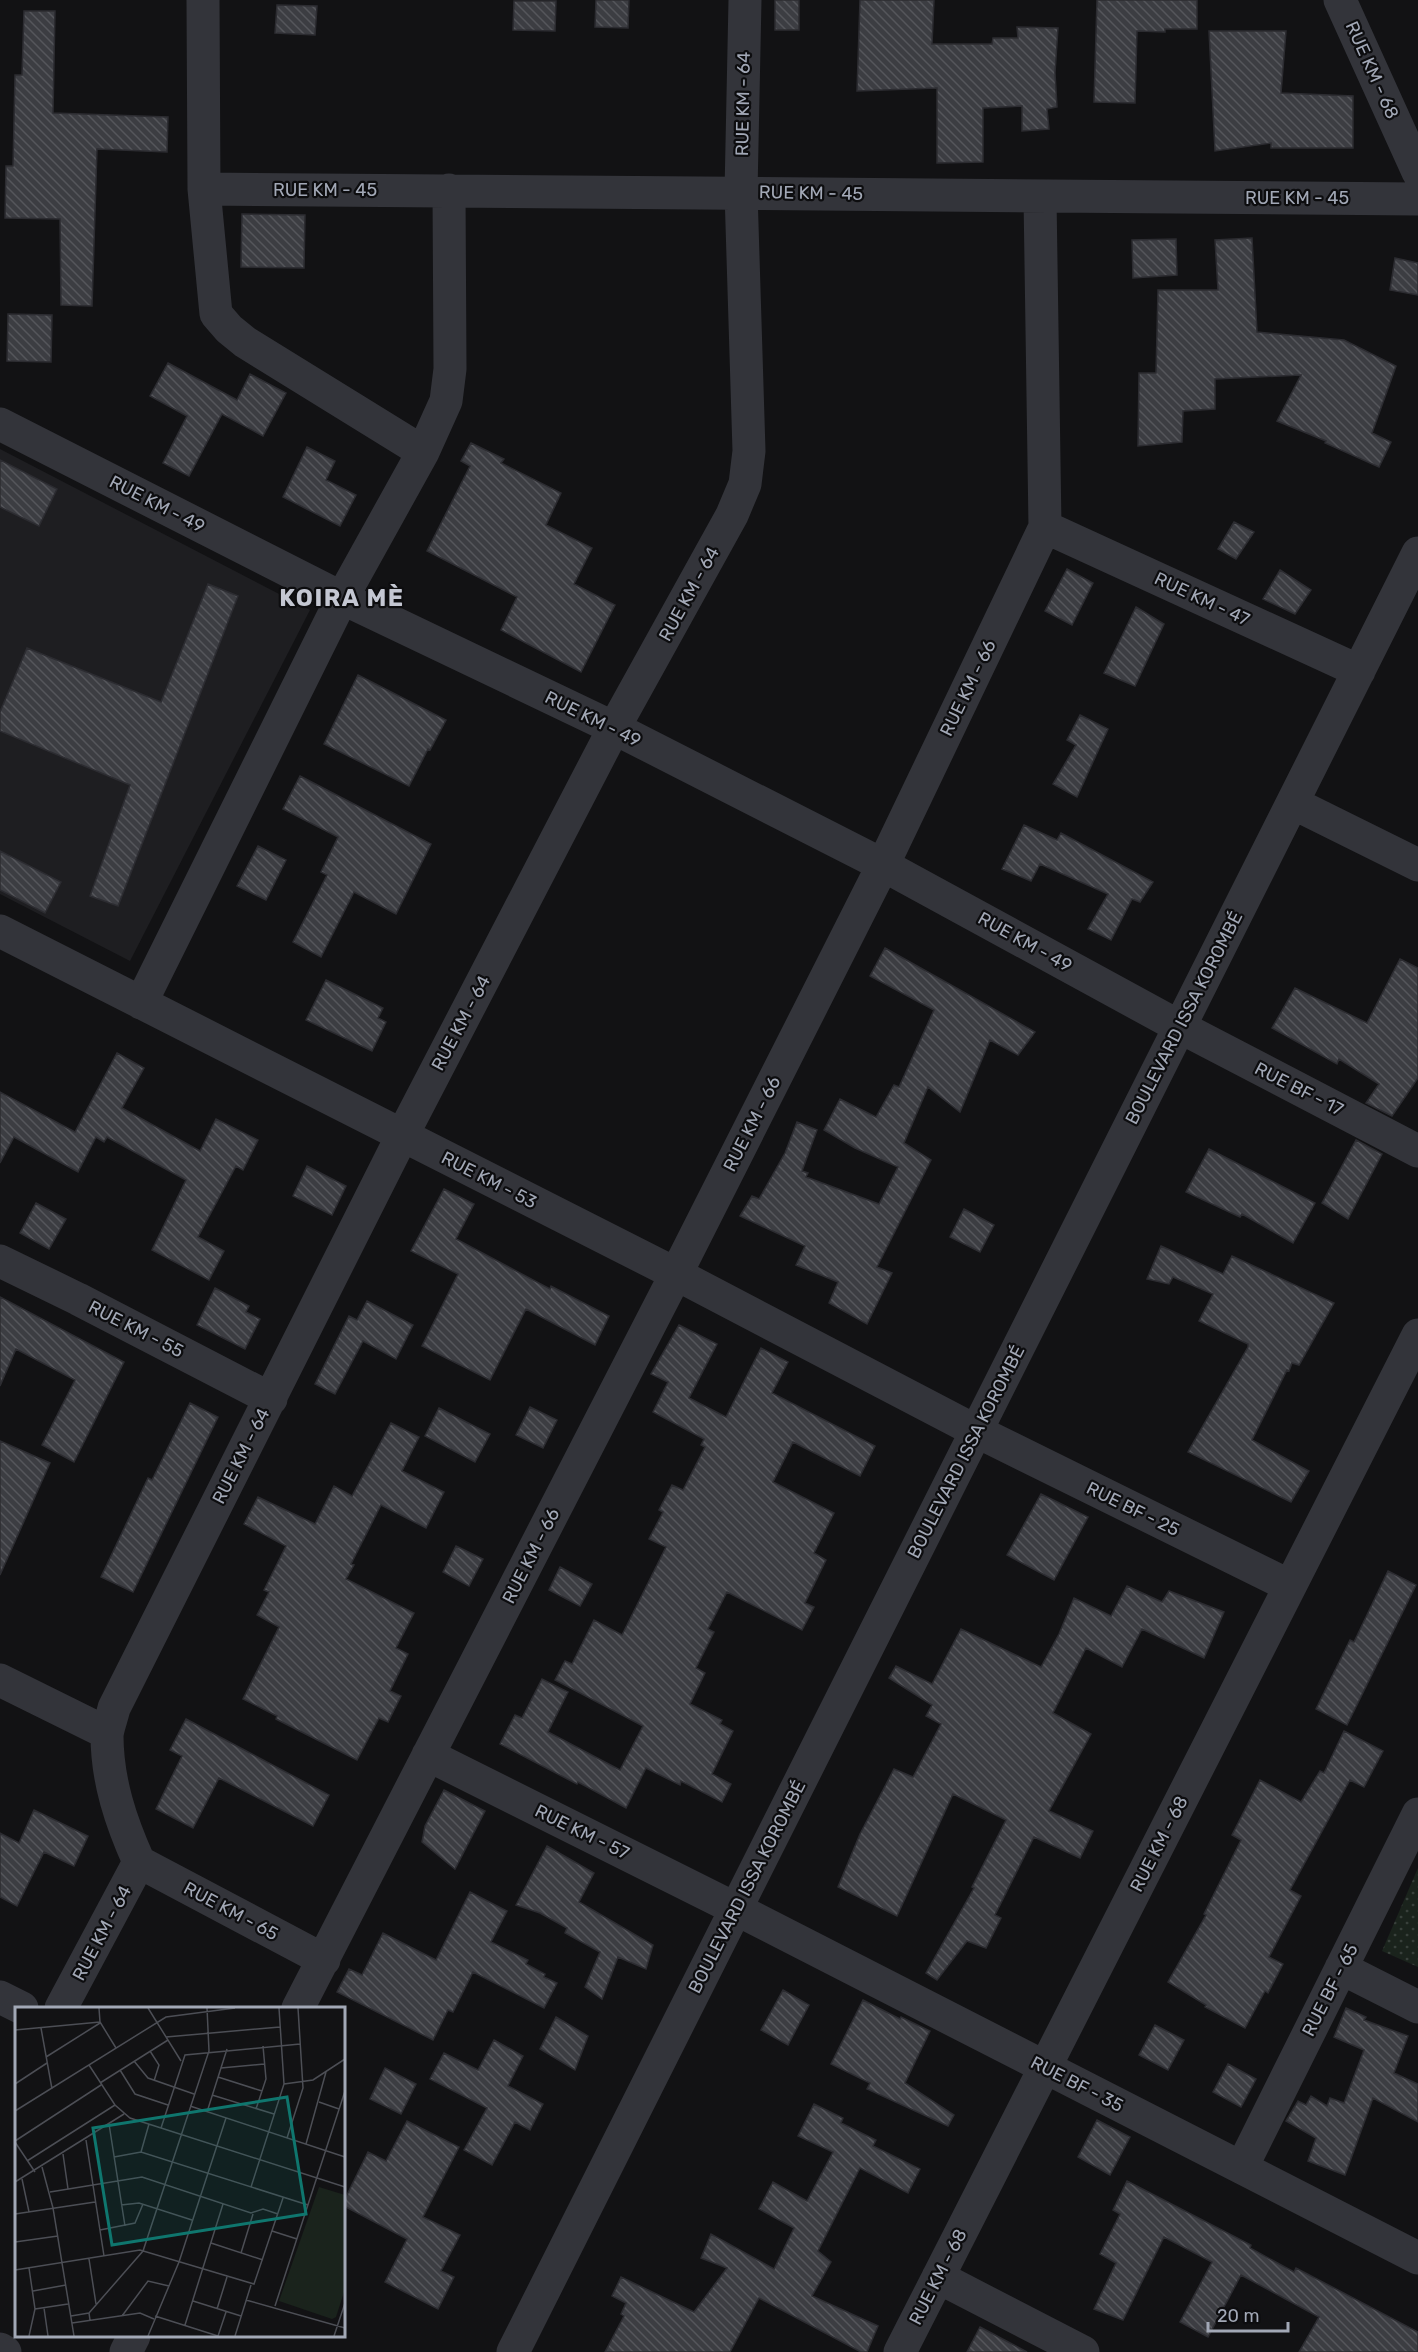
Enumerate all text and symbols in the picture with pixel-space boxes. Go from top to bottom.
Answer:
street label: RUE KM - 68 [1341,18,1403,122]
street label: RUE KM - 64 [731,52,755,156]
street label: RUE KM - 45 [273,179,377,201]
street label: RUE KM - 45 [759,181,863,205]
street label: RUE KM - 45 [1245,187,1349,209]
street label: RUE KM - 49 [106,471,208,537]
street label: RUE KM - 64 [654,543,724,645]
street label: RUE KM - 47 [1151,567,1253,631]
district label: KOIRA MÈ [279,584,405,612]
street label: RUE KM - 66 [935,636,1001,740]
street label: RUE KM - 49 [541,686,645,752]
street label: RUE KM - 49 [974,907,1076,977]
street label: BOULEVARD ISSA KOROMBÉ [1121,908,1247,1128]
street label: RUE KM - 64 [427,972,495,1074]
street label: RUE BF - 17 [1251,1057,1347,1121]
street label: RUE KM - 66 [719,1073,785,1175]
street label: RUE KM - 53 [438,1147,540,1213]
street label: RUE KM - 55 [85,1296,187,1362]
street label: BOULEVARD ISSA KOROMBÉ [903,1342,1029,1562]
street label: RUE KM - 64 [207,1404,275,1508]
street label: RUE BF - 25 [1083,1477,1183,1541]
street label: RUE KM - 66 [498,1505,564,1607]
street label: BOULEVARD ISSA KOROMBÉ [684,1777,810,1997]
street label: RUE KM - 68 [1125,1792,1193,1896]
street label: RUE KM - 57 [531,1800,633,1864]
street label: RUE KM - 65 [180,1877,282,1945]
street label: RUE KM - 64 [68,1882,136,1984]
street label: RUE BF - 65 [1297,1940,1363,2040]
inset map [15,2007,345,2337]
street label: RUE BF - 35 [1027,2051,1127,2117]
street label: RUE KM - 68 [904,2225,972,2329]
scale bar [1208,2295,1288,2333]
text: 20 m [1217,2305,1259,2327]

